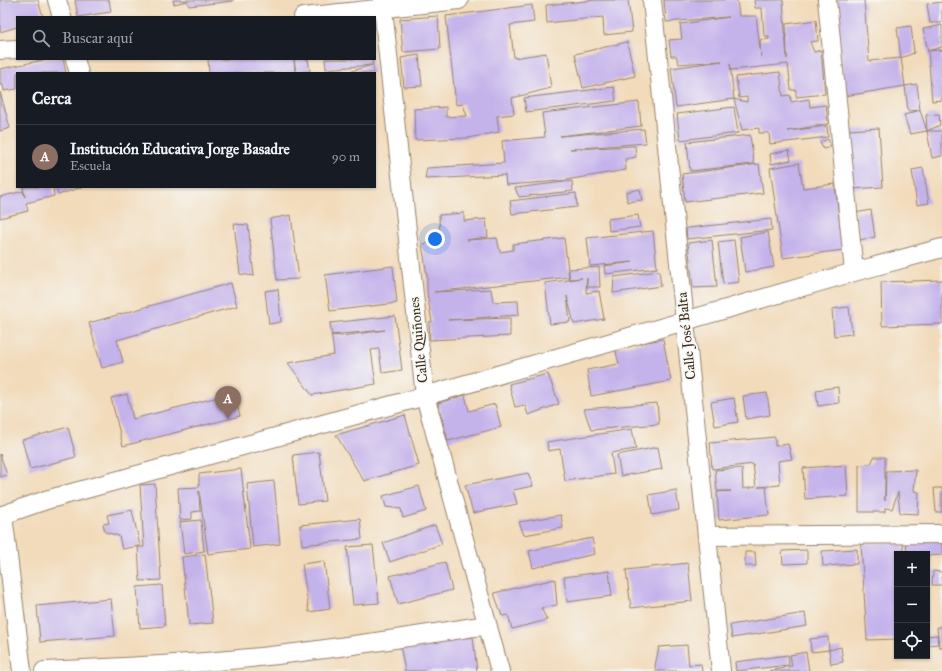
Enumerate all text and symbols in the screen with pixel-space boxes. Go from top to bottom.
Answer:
search box [16,16,376,60]
icon: search [30,27,52,49]
text: Buscar aquí [62,29,133,47]
text: Cerca [32,88,71,109]
text: Institución Educativa Jorge Basadre [70,140,290,158]
text: A [41,149,49,165]
text: 90 m [332,149,360,165]
text: Escuela [70,158,111,174]
your location [425,229,445,249]
street label: Calle José Balta [673,291,701,381]
street label: Calle Quiñones [406,296,431,384]
pin: A [215,386,241,419]
map controls [894,551,930,659]
button: + [894,551,930,587]
button: − [894,587,930,623]
button: locate [894,623,930,659]

